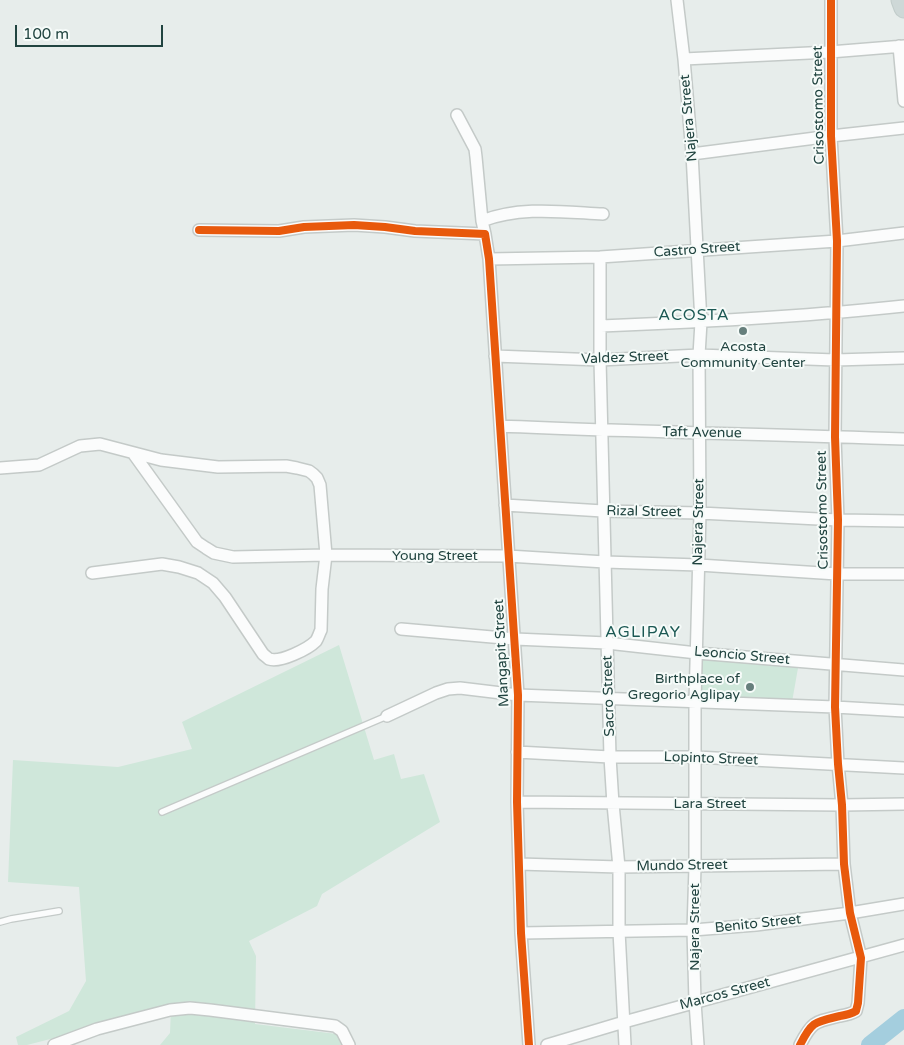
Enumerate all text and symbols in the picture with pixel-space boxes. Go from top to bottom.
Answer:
scale bar [18,15,165,47]
text: 100 m [23,25,69,43]
street label: Crisostomo Street [810,45,828,165]
street label: Najera Street [677,74,701,162]
street label: Castro Street [653,239,741,261]
district label: ACOSTA [658,306,730,326]
marker: Acosta Community Center [737,325,749,337]
place label: Acosta Community Center [681,339,805,372]
street label: Valdez Street [581,348,669,368]
street label: Taft Avenue [662,424,742,442]
street label: Crisostomo Street [814,450,832,570]
street label: Najera Street [690,478,708,566]
street label: Rizal Street [606,503,682,521]
street label: Young Street [392,548,478,564]
street label: Mangapit Street [491,599,513,707]
district label: AGLIPAY [604,623,682,643]
street label: Leoncio Street [693,643,791,669]
street label: Sacro Street [599,655,619,737]
place label: Birthplace of Gregorio Aglipay [628,671,740,704]
marker: Birthplace of Gregorio Aglipay [744,681,756,693]
street label: Lopinto Street [663,749,759,769]
street label: Lara Street [674,796,746,812]
street label: Mundo Street [636,857,728,875]
street label: Najera Street [687,883,703,971]
street label: Benito Street [714,911,802,937]
street label: Marcos Street [678,974,772,1014]

